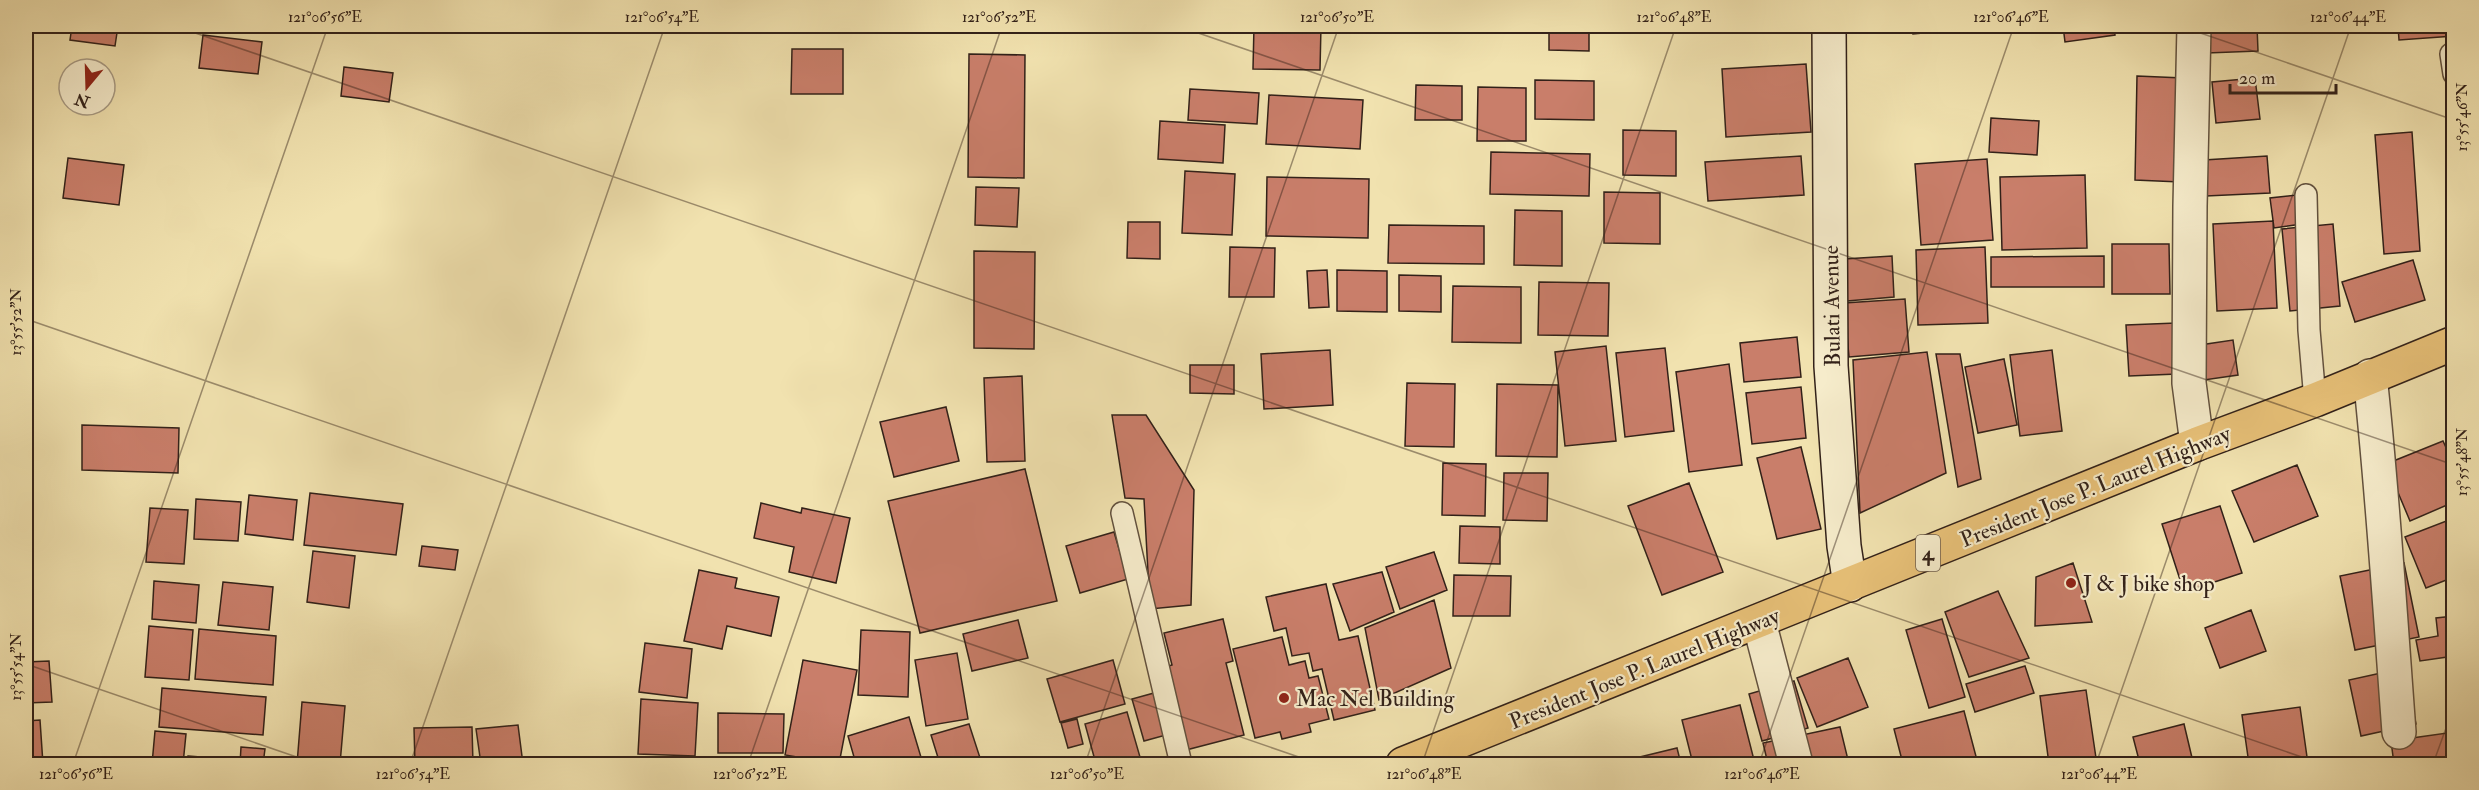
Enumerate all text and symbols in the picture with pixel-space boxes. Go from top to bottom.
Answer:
text: 121°06'56"E [288,8,362,27]
text: 121°06'54"E [625,8,699,27]
text: 121°06'52"E [962,8,1036,27]
text: 121°06'50"E [1300,8,1374,27]
text: 121°06'48"E [1636,8,1712,27]
text: 121°06'46"E [1973,8,2049,27]
text: 121°06'44"E [2310,8,2386,27]
north arrow [57,57,117,117]
scale bar [2230,57,2336,95]
text: 20 m [2239,67,2275,90]
text: 13°55'46"N [2453,82,2472,152]
text: N [72,88,93,112]
street label: Bulati Avenue [1817,245,1847,367]
text: 13°55'52"N [7,288,26,356]
street label: President Jose P. Laurel Highway [1956,420,2235,554]
text: 13°55'48"N [2453,427,2472,496]
road number: 4 [1916,535,1940,571]
place label: J & J bike shop [2082,570,2215,599]
marker: J & J bike shop [2064,576,2078,590]
street label: President Jose P. Laurel Highway [1505,602,1784,736]
text: 13°55'54"N [7,633,26,701]
place label: Mac Nel Building [1296,685,1456,713]
marker: Mac Nel Building [1277,691,1291,705]
text: 121°06'56"E [39,765,113,784]
text: 121°06'54"E [376,765,450,784]
text: 121°06'52"E [713,765,787,784]
text: 121°06'50"E [1050,765,1124,784]
text: 121°06'48"E [1386,765,1462,784]
text: 121°06'46"E [1724,765,1800,784]
text: 121°06'44"E [2061,765,2137,784]

